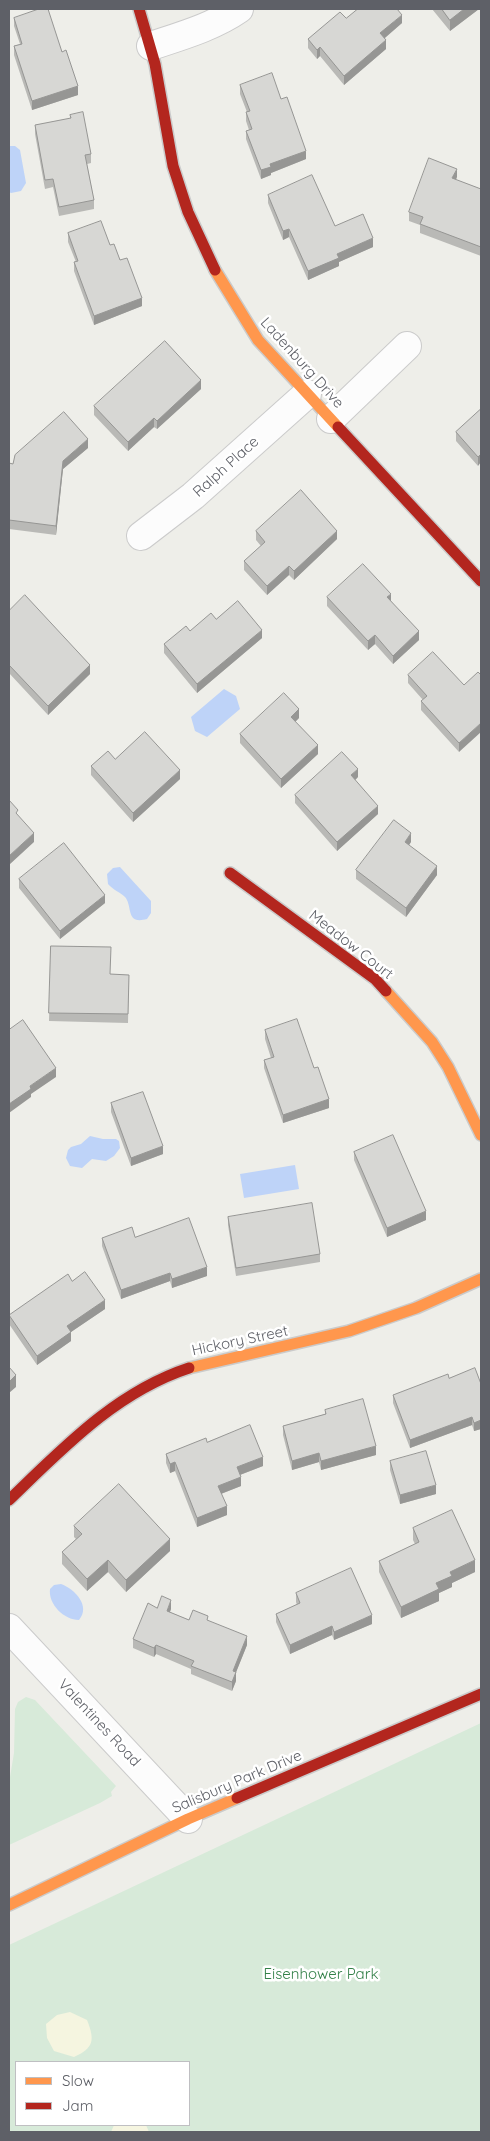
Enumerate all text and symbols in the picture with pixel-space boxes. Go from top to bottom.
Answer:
street label: Ladenburg Drive [256,314,348,412]
street label: Ralph Place [189,433,263,501]
street label: Meadow Court [305,907,397,983]
street label: Hickory Street [190,1322,290,1360]
street label: Valentines Road [54,1676,144,1770]
street label: Salisbury Park Drive [169,1747,305,1817]
park label: Eisenhower Park [264,1965,378,1983]
legend [15,2061,190,2126]
text: Slow [62,2071,94,2090]
text: Jam [62,2096,93,2115]

